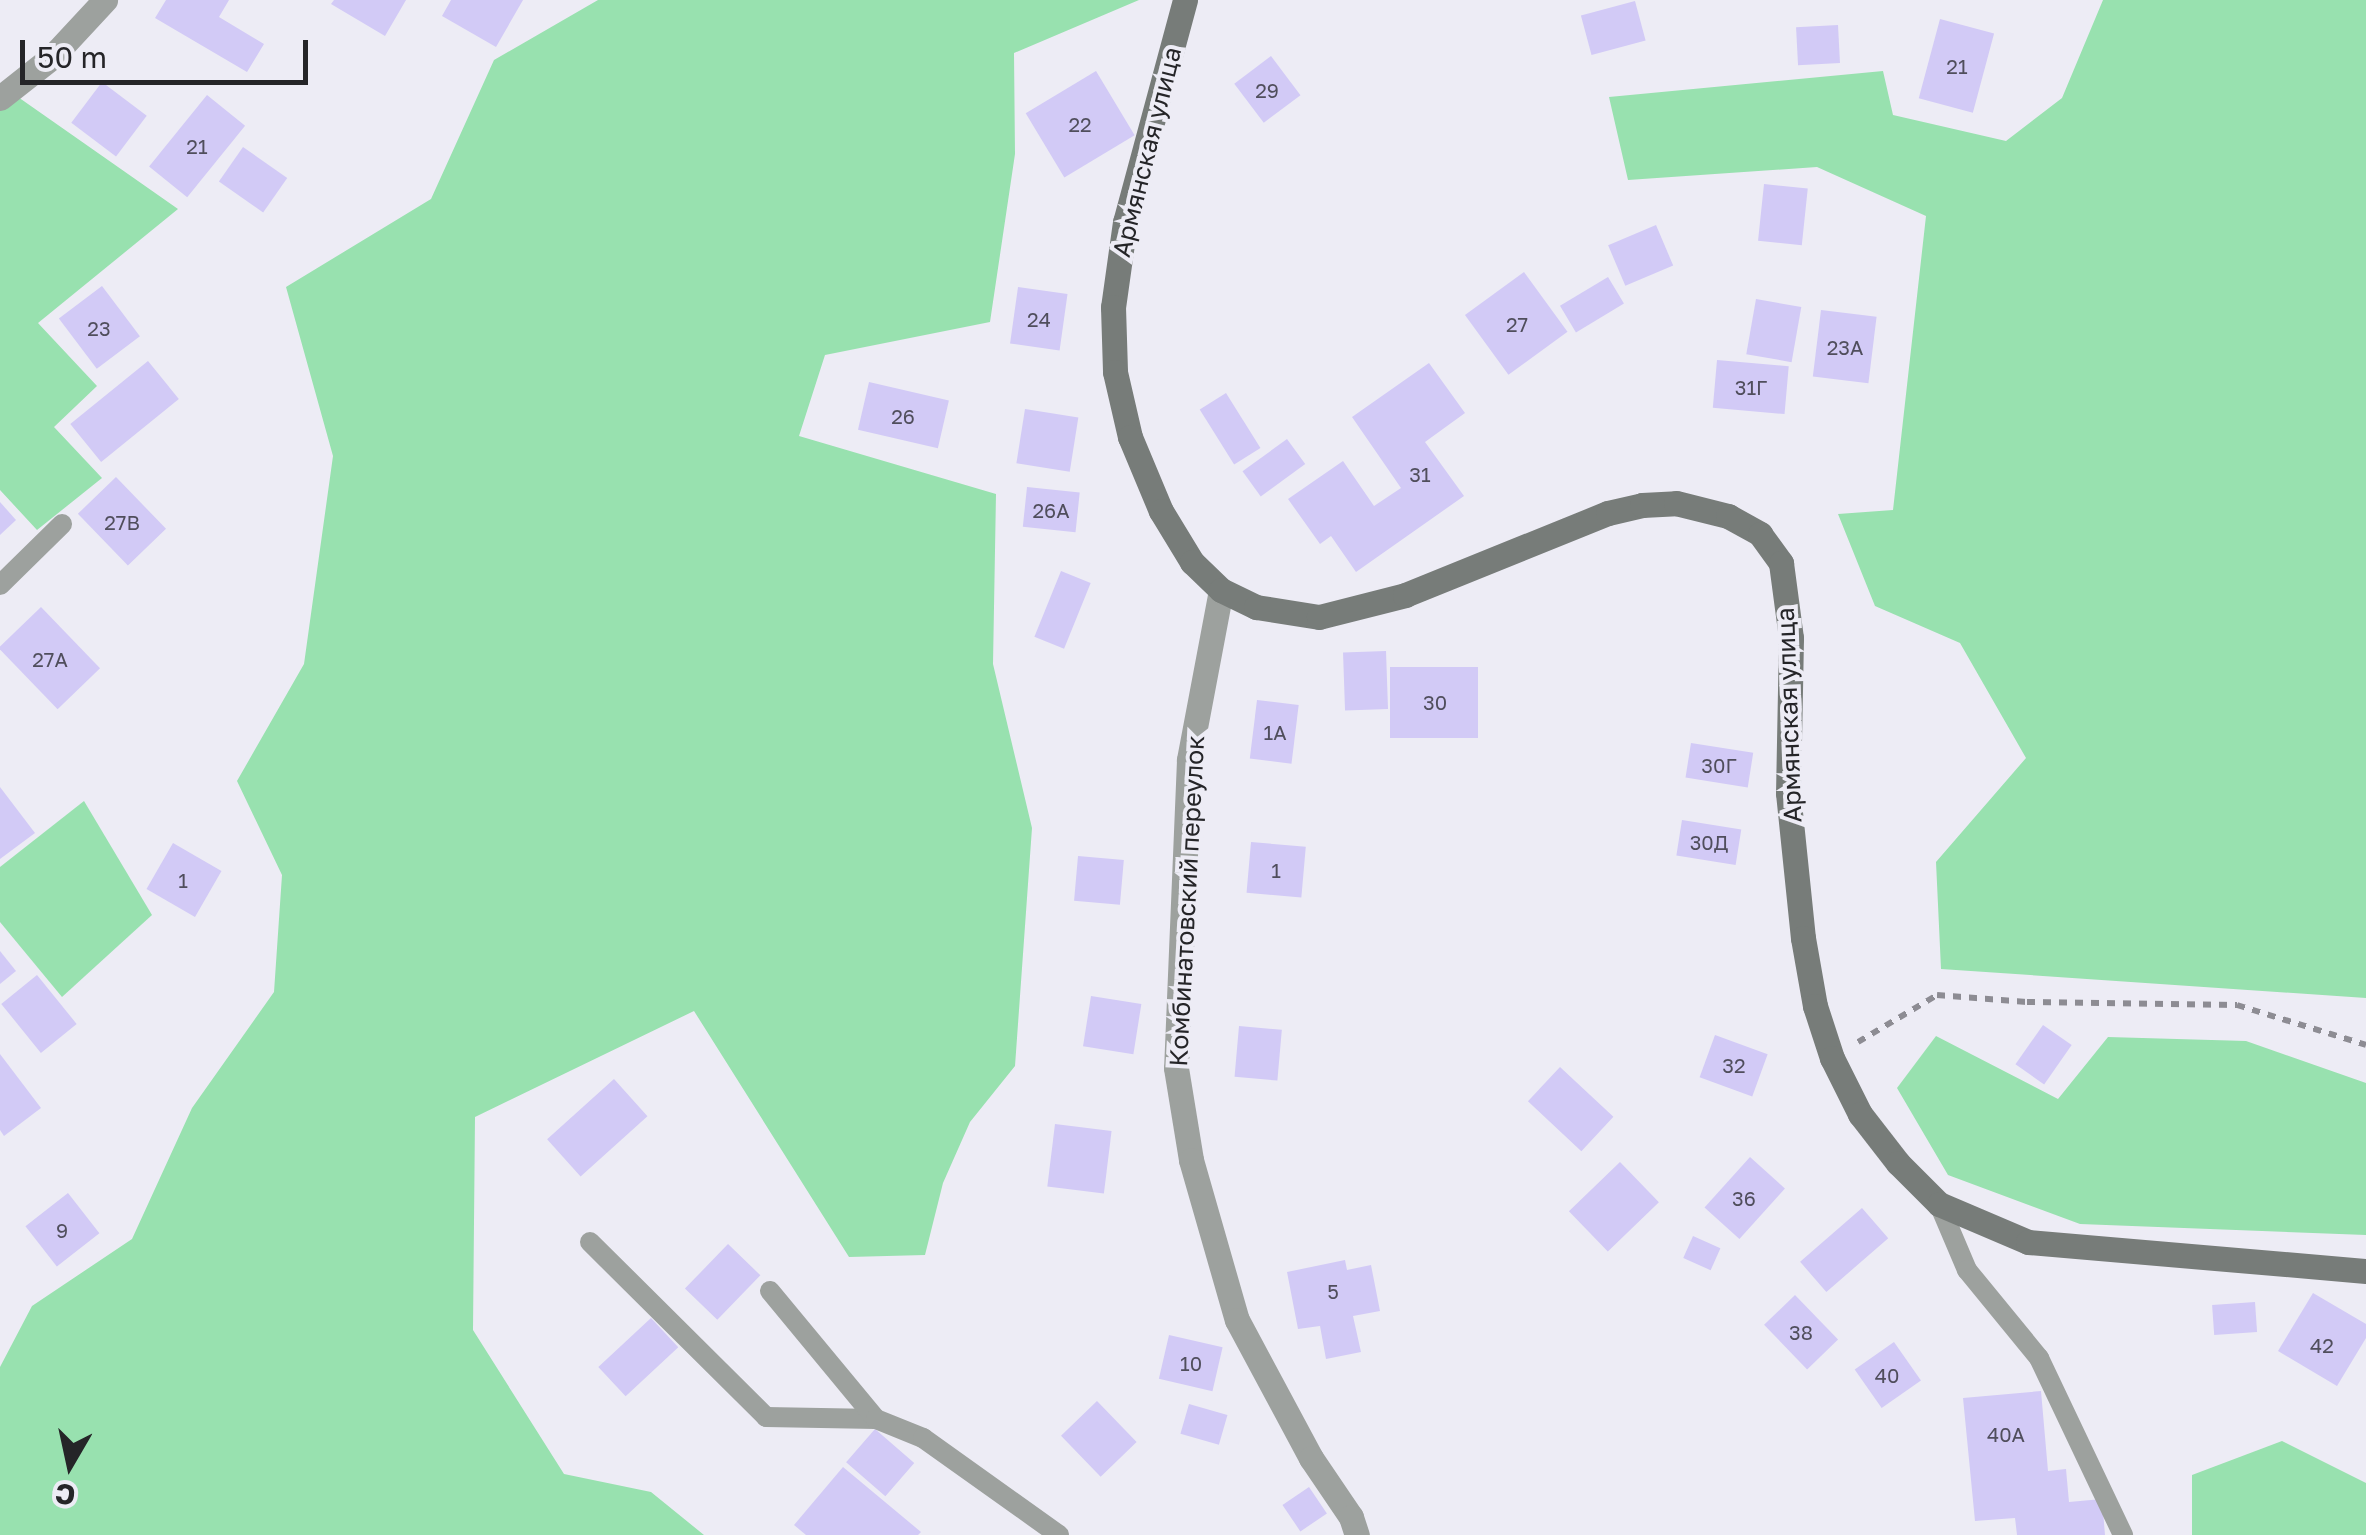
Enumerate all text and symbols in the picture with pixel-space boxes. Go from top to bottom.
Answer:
scale bar [25,20,312,82]
text: 50 m [37,39,107,75]
street label: Армянская улица [1106,44,1188,260]
house number: 21 [1946,54,1968,78]
house number: 29 [1255,78,1279,102]
house number: 22 [1068,112,1092,136]
house number: 21 [186,134,208,158]
house number: 24 [1027,307,1051,331]
house number: 27 [1506,312,1528,336]
house number: 23 [87,316,111,340]
house number: 23А [1827,335,1863,359]
house number: 31Г [1735,375,1767,399]
house number: 26 [891,404,915,428]
house number: 31 [1409,462,1431,486]
house number: 26А [1032,498,1070,522]
house number: 27В [104,510,140,534]
street label: Армянская улица [1770,607,1808,823]
house number: 27А [32,647,68,671]
house number: 30 [1423,690,1447,714]
house number: 1А [1263,720,1287,744]
street label: Комбинатовский переулок [1163,735,1211,1067]
house number: 30Г [1701,753,1737,777]
house number: 30Д [1690,830,1728,854]
house number: 1 [1271,858,1281,882]
house number: 1 [178,868,188,892]
house number: 32 [1722,1053,1746,1077]
house number: 36 [1732,1186,1756,1210]
house number: 9 [56,1218,68,1242]
house number: 5 [1327,1279,1339,1303]
house number: 38 [1789,1320,1813,1344]
house number: 42 [2310,1333,2334,1357]
house number: 10 [1180,1351,1202,1375]
house number: 40 [1875,1363,1899,1387]
north arrow [20,1415,120,1515]
house number: 40А [1987,1422,2025,1446]
text: С [53,1477,78,1513]

